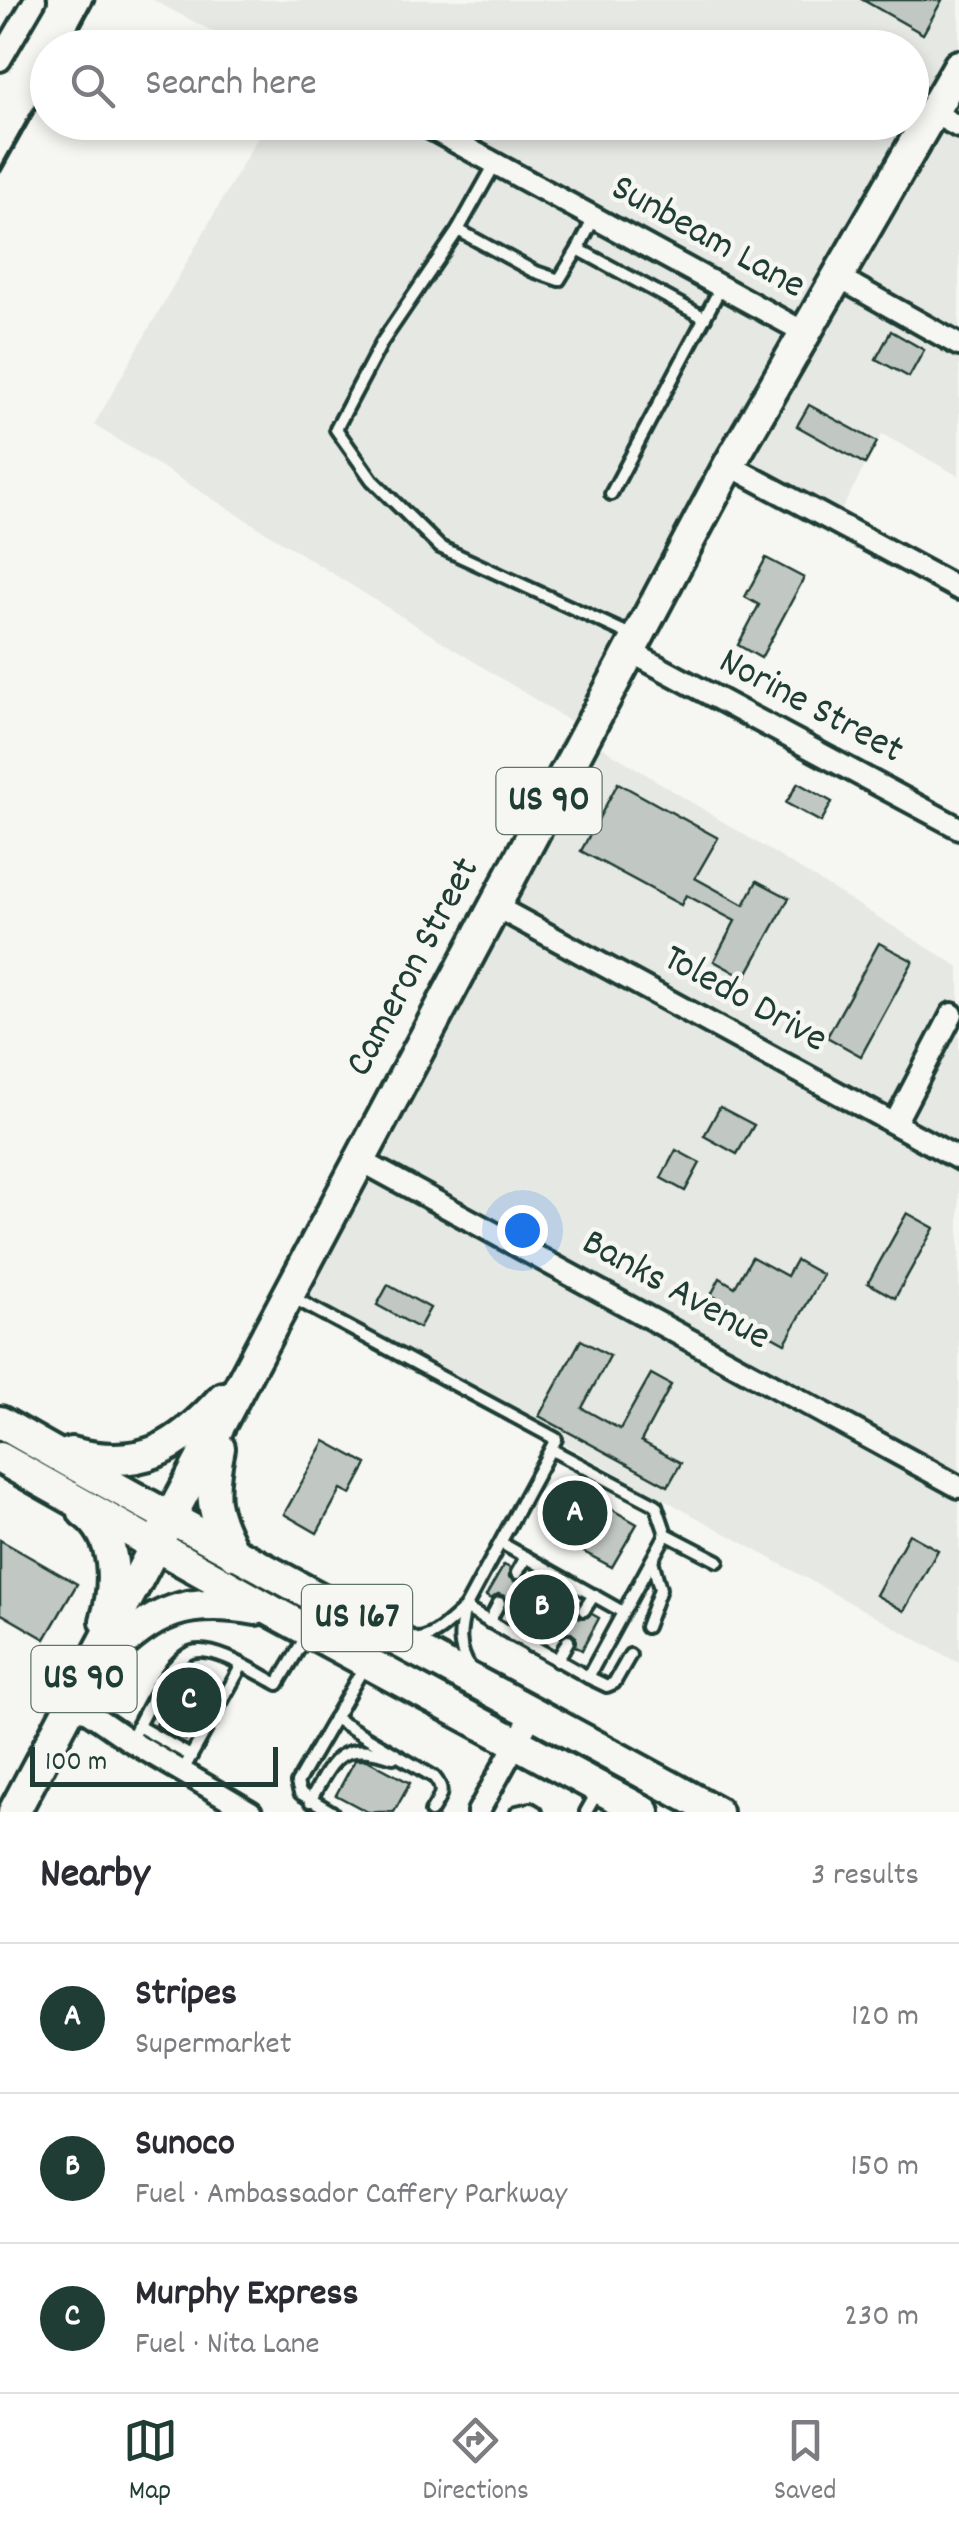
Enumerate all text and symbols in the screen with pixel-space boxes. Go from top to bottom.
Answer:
search box [30,30,929,140]
icon: search [65,58,120,113]
text: Search here [145,58,317,113]
street label: Sunbeam Lane [599,162,815,316]
street label: Norine Street [707,635,913,781]
road number: US 90 [496,768,602,834]
street label: Cameron Street [333,848,497,1088]
street label: Toledo Drive [651,932,837,1070]
your location [497,1205,548,1256]
street label: Banks Avenue [570,1217,780,1367]
pin: A [542,1476,608,1550]
pin: B [510,1570,574,1644]
road number: US 167 [302,1585,412,1651]
road number: US 90 [32,1646,136,1712]
pin: C [156,1662,222,1738]
scale bar [30,1742,278,1786]
text: 100 m [45,1744,107,1784]
text: Nearby [40,1847,150,1907]
text: 3 results [811,1854,919,1900]
text: Stripes [135,1968,237,2023]
text: A [64,1995,81,2041]
text: 120 m [851,1995,919,2041]
text: Supermarket [135,2023,291,2069]
text: Sunoco [135,2118,235,2173]
text: B [65,2145,80,2191]
text: 150 m [850,2145,919,2191]
text: Fuel · Ambassador Caffery Parkway [135,2173,567,2219]
text: Murphy Express [135,2268,358,2323]
text: C [65,2295,80,2341]
text: 230 m [844,2295,919,2341]
text: Fuel · Nita Lane [135,2323,320,2369]
tab: Map [123,2413,178,2513]
tab: Directions [423,2413,529,2513]
tab: Saved [774,2413,836,2513]

